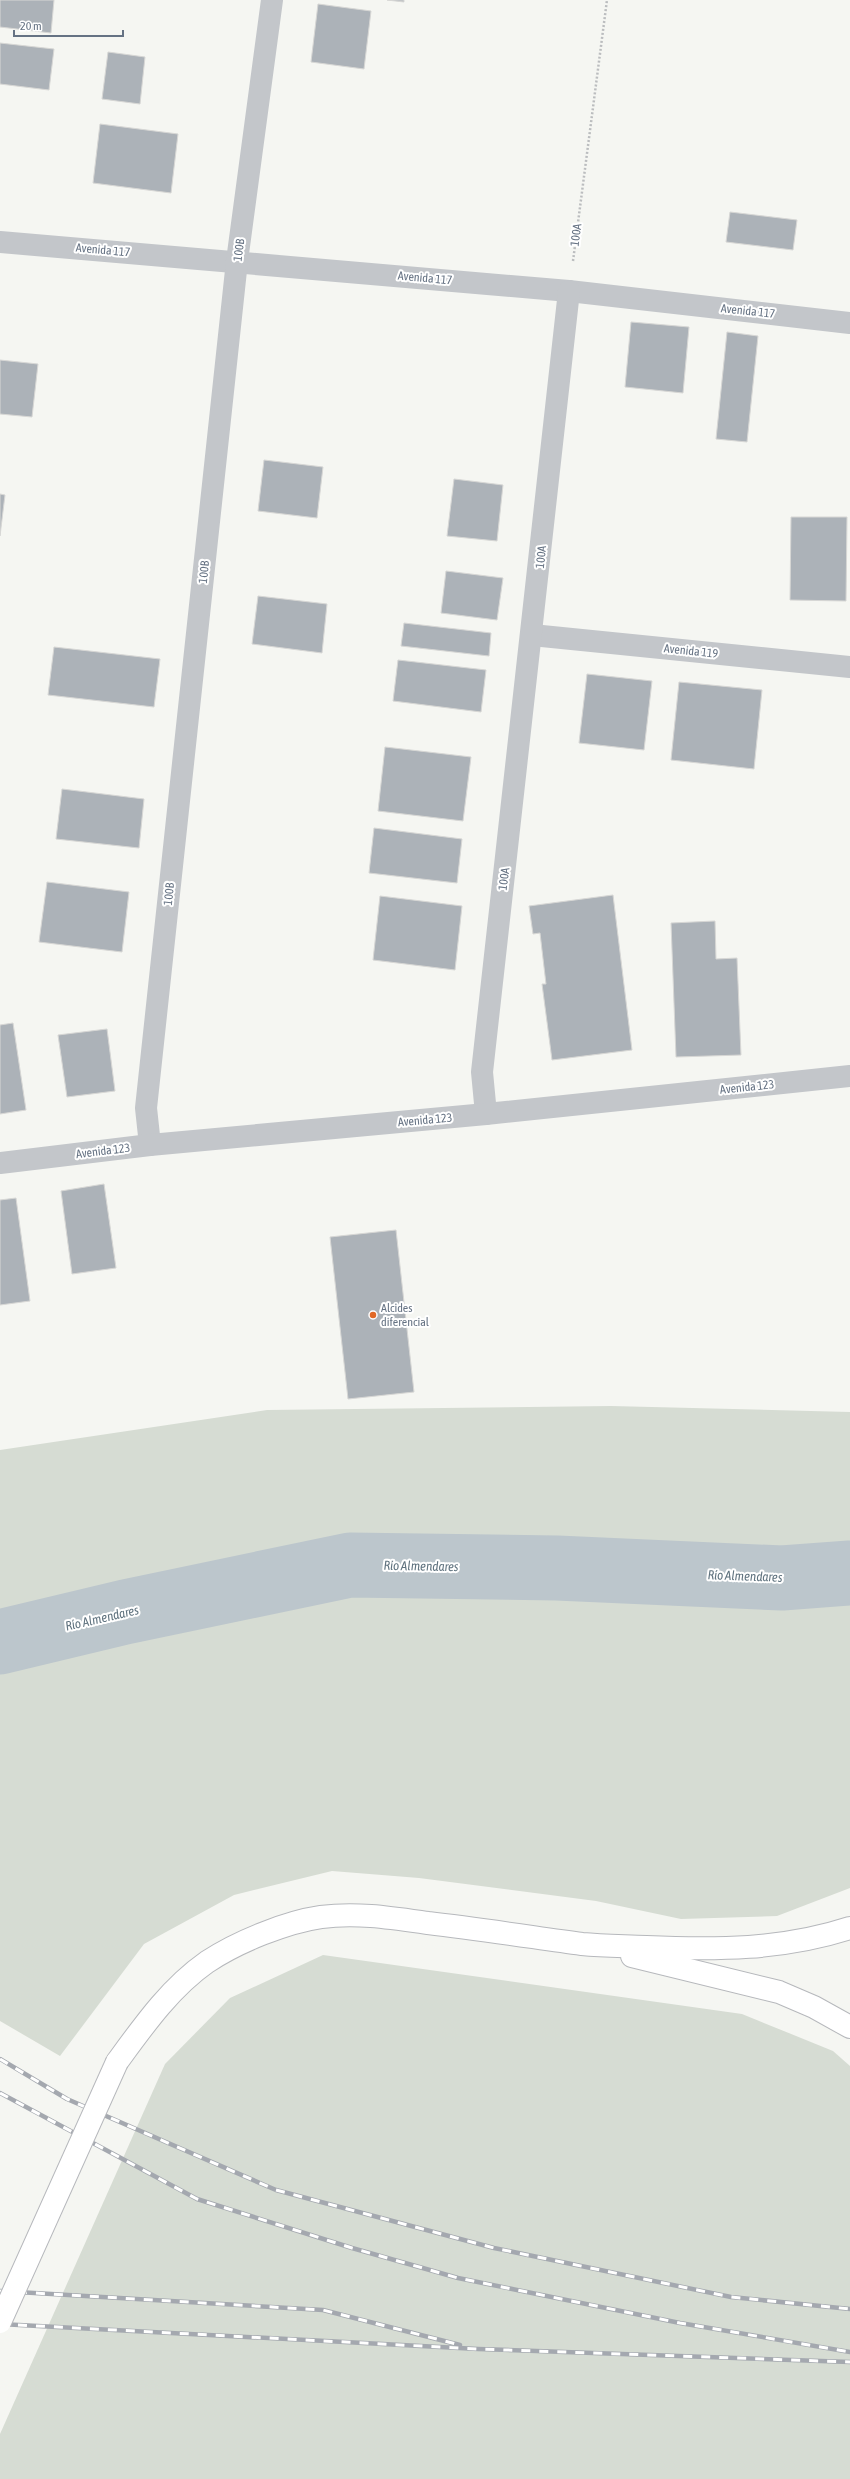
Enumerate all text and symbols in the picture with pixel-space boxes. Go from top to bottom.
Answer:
scale bar [14,12,123,38]
text: 20 m [20,19,42,33]
street label: 100A [568,223,584,247]
street label: 100B [231,238,247,262]
street label: Avenida 117 [75,241,131,259]
street label: Avenida 117 [397,269,453,287]
street label: Avenida 117 [720,301,776,321]
street label: 100A [533,545,549,569]
street label: 100B [196,560,212,584]
street label: Avenida 119 [663,641,719,661]
street label: 100A [496,867,512,891]
street label: 100B [161,882,177,906]
street label: Avenida 123 [719,1077,775,1097]
street label: Avenida 123 [397,1111,453,1129]
street label: Avenida 123 [75,1141,131,1161]
place label: Alcides diferencial [381,1301,430,1329]
marker: Alcides diferencial [368,1310,378,1320]
water label: Río Almendares [383,1558,459,1574]
water label: Río Almendares [707,1567,783,1585]
water label: Río Almendares [64,1602,141,1634]

